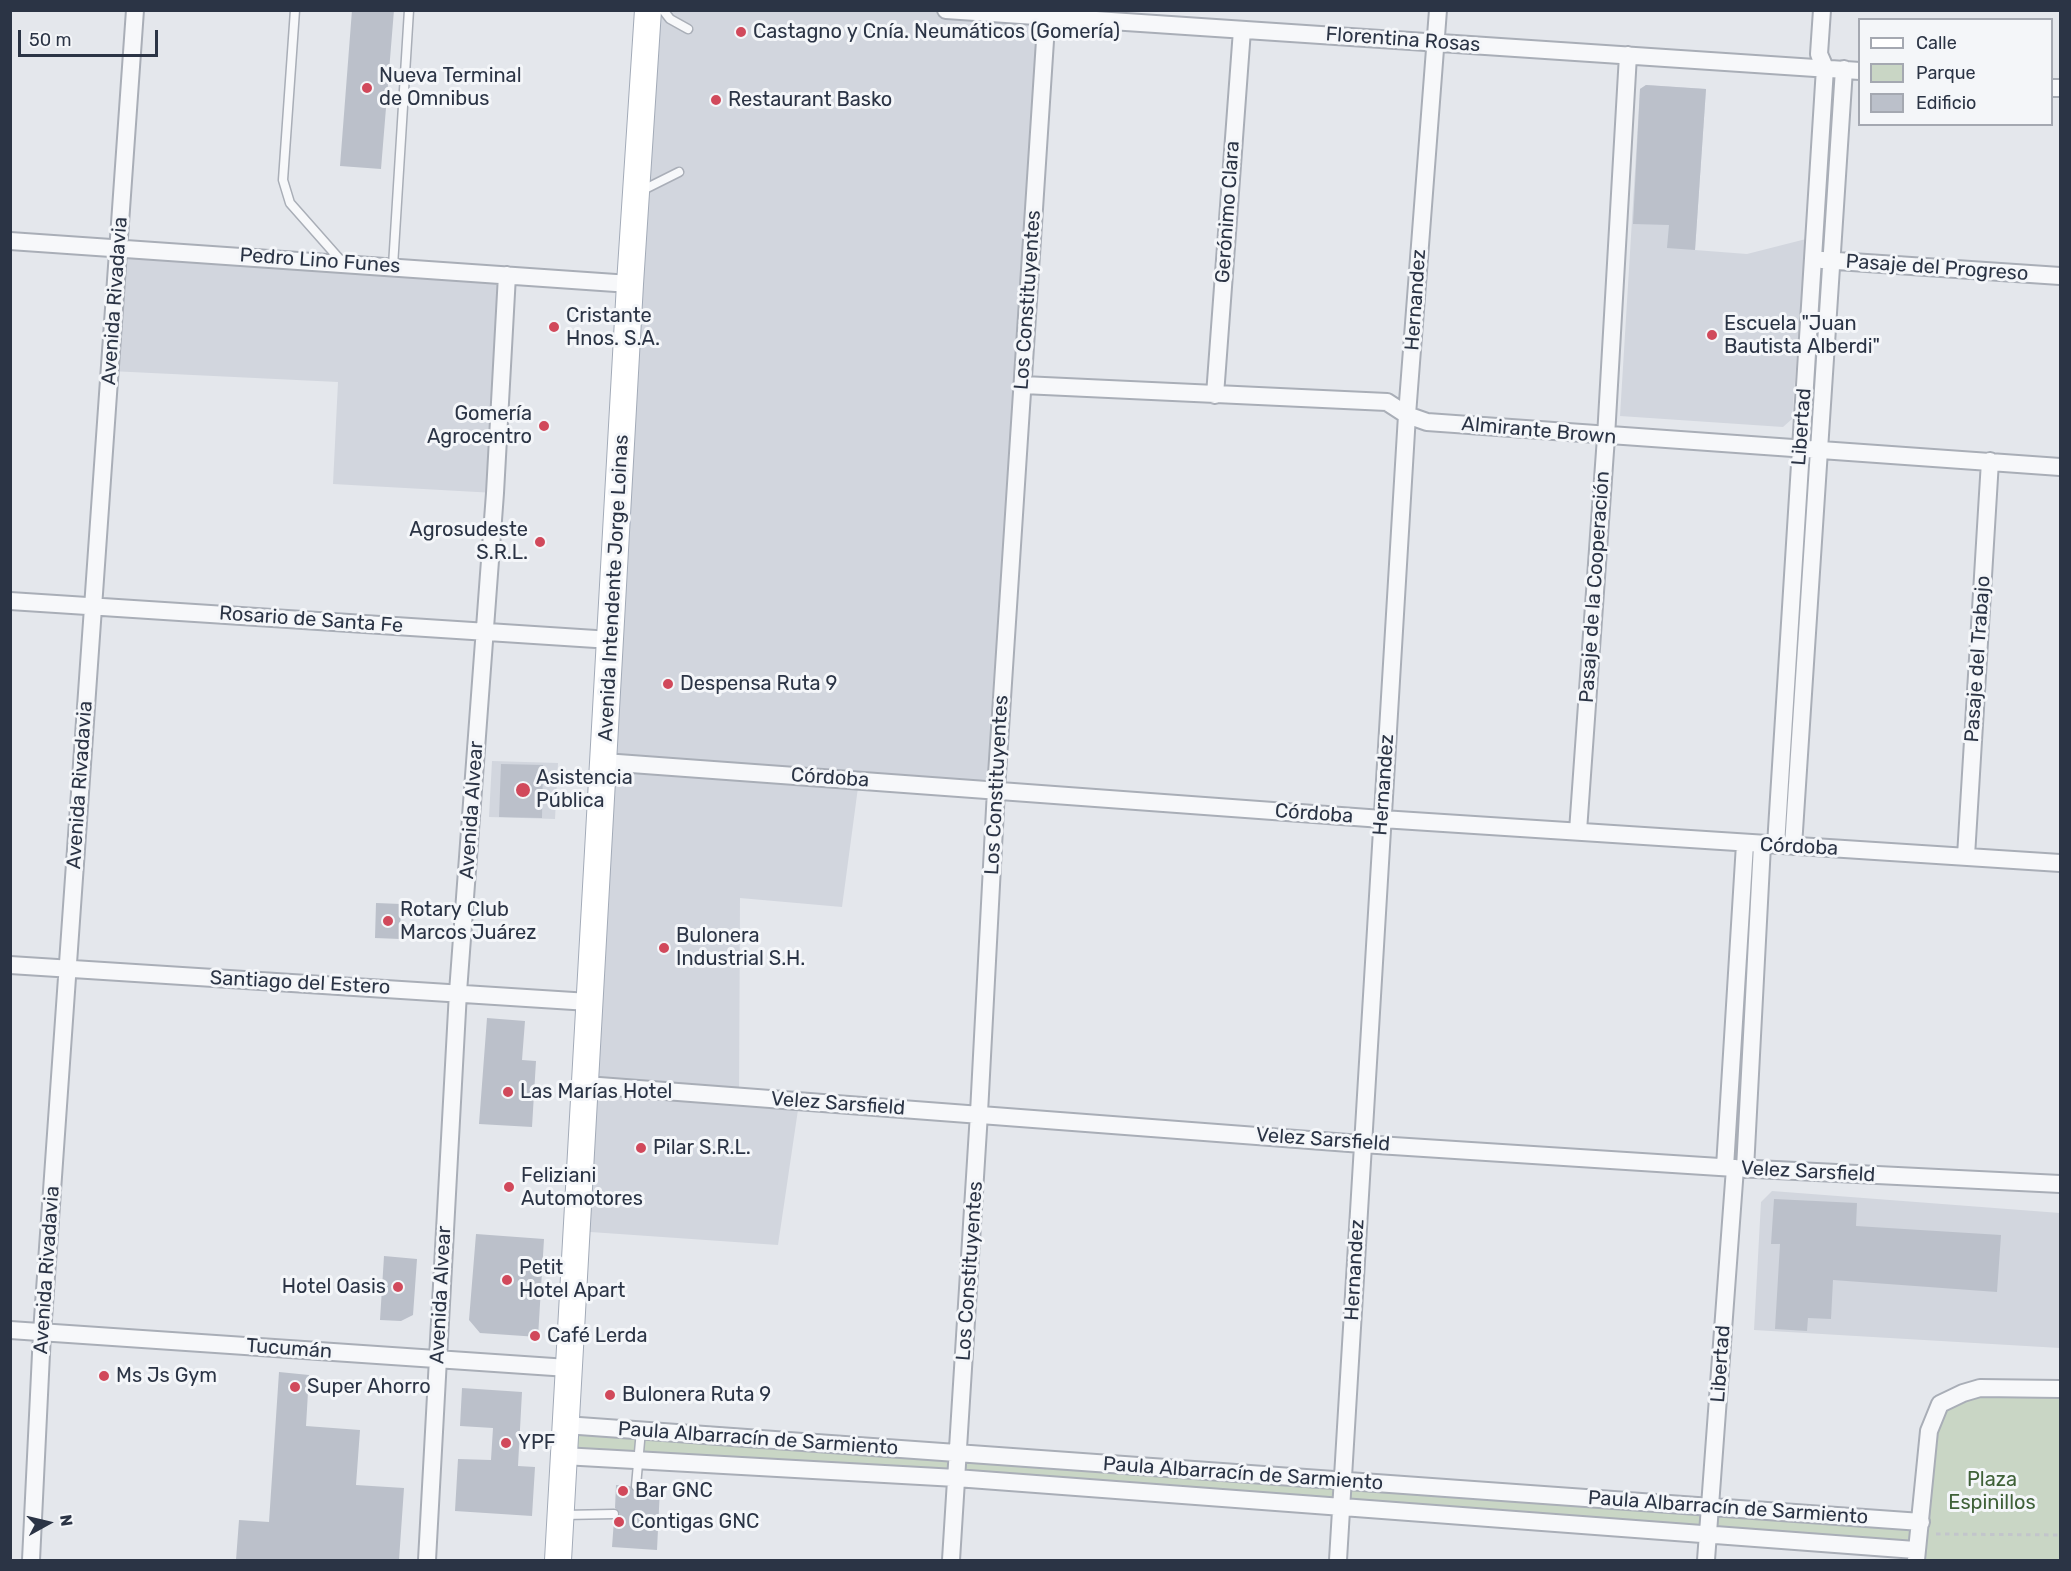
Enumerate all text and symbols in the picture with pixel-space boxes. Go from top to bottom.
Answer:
scale bar [21,18,160,56]
legend [1858,18,2053,126]
place label: Castagno y Cnía. Neumáticos (Gomería) [753,20,1120,44]
street label: Florentina Rosas [1325,23,1481,57]
marker: Castagno y Cnía. Neumáticos (Gomería) [734,25,748,39]
text: 50 m [29,29,72,51]
text: Calle [1916,32,1957,54]
text: Parque [1916,62,1976,84]
place label: Nueva Terminal de Omnibus [379,64,522,111]
marker: Nueva Terminal de Omnibus [360,81,374,95]
place label: Restaurant Basko [728,88,892,112]
text: Edificio [1916,92,1976,114]
marker: Restaurant Basko [709,93,723,107]
street label: Gerónimo Clara [1211,140,1245,284]
street label: Los Constituyentes [1010,209,1046,391]
street label: Avenida Rivadavia [97,216,133,386]
street label: Pedro Lino Funes [239,243,401,279]
street label: Hernandez [1400,248,1432,352]
street label: Pasaje del Progreso [1845,250,2029,286]
place label: Cristante Hnos. S.A. [566,304,660,351]
place label: Escuela "Juan Bautista Alberdi" [1724,312,1880,359]
marker: Cristante Hnos. S.A. [547,320,561,334]
marker: Escuela "Juan Bautista Alberdi" [1705,328,1719,342]
street label: Libertad [1787,387,1817,467]
place label: Gomería Agrocentro [427,402,532,449]
street label: Almirante Brown [1461,412,1617,450]
marker: Gomería Agrocentro [537,419,551,433]
street label: Avenida Intendente Jorge Loinas [594,434,634,742]
street label: Pasaje de la Cooperación [1575,470,1615,704]
place label: Agrosudeste S.R.L. [409,518,528,565]
marker: Agrosudeste S.R.L. [533,535,547,549]
street label: Pasaje del Trabajo [1960,575,1996,743]
street label: Rosario de Santa Fe [218,602,404,638]
place label: Despensa Ruta 9 [680,672,837,696]
marker: Despensa Ruta 9 [661,677,675,691]
street label: Los Constituyentes [980,694,1014,876]
street label: Avenida Rivadavia [62,700,98,870]
street label: Hernandez [1368,733,1400,837]
street label: Avenida Alvear [455,740,489,880]
street label: Córdoba [790,763,870,793]
place label: Asistencia Pública [536,766,633,813]
marker: Asistencia Pública [514,781,532,799]
street label: Córdoba [1274,799,1354,829]
street label: Córdoba [1759,833,1839,861]
place label: Rotary Club Marcos Juárez [400,898,536,945]
marker: Rotary Club Marcos Juárez [381,914,395,928]
place label: Bulonera Industrial S.H. [676,924,805,971]
marker: Bulonera Industrial S.H. [657,941,671,955]
street label: Santiago del Estero [209,966,391,1000]
place label: Las Marías Hotel [520,1080,672,1104]
marker: Las Marías Hotel [501,1085,515,1099]
street label: Velez Sarsfield [770,1087,906,1121]
street label: Velez Sarsfield [1255,1123,1391,1157]
place label: Pilar S.R.L. [653,1136,751,1160]
marker: Pilar S.R.L. [634,1141,648,1155]
street label: Velez Sarsfield [1740,1156,1876,1188]
place label: Feliziani Automotores [521,1164,643,1211]
marker: Feliziani Automotores [502,1180,516,1194]
street label: Los Constituyentes [952,1180,988,1362]
street label: Avenida Rivadavia [29,1185,65,1355]
street label: Hernandez [1340,1219,1370,1321]
street label: Avenida Alvear [425,1225,457,1365]
place label: Petit Hotel Apart [519,1256,625,1303]
marker: Petit Hotel Apart [500,1273,514,1287]
place label: Hotel Oasis [282,1275,386,1299]
marker: Hotel Oasis [391,1280,405,1294]
place label: Café Lerda [547,1324,647,1348]
street label: Libertad [1706,1324,1736,1404]
marker: Café Lerda [528,1329,542,1343]
street label: Tucumán [245,1334,333,1364]
place label: Ms Js Gym [116,1364,217,1388]
marker: Ms Js Gym [97,1369,111,1383]
place label: Super Ahorro [307,1375,431,1399]
marker: Super Ahorro [288,1380,302,1394]
place label: Bulonera Ruta 9 [622,1383,771,1407]
marker: Bulonera Ruta 9 [603,1388,617,1402]
street label: Paula Albarracín de Sarmiento [617,1417,899,1461]
place label: YPF [518,1431,555,1455]
marker: YPF [499,1436,513,1450]
street label: Paula Albarracín de Sarmiento [1102,1452,1384,1496]
park label: Plaza Espinillos [1948,1468,2036,1515]
place label: Bar GNC [635,1479,713,1503]
marker: Bar GNC [616,1484,630,1498]
street label: Paula Albarracín de Sarmiento [1587,1486,1869,1530]
north arrow [18,1493,78,1553]
place label: Contigas GNC [631,1510,759,1534]
text: N [56,1513,77,1527]
marker: Contigas GNC [612,1515,626,1529]

